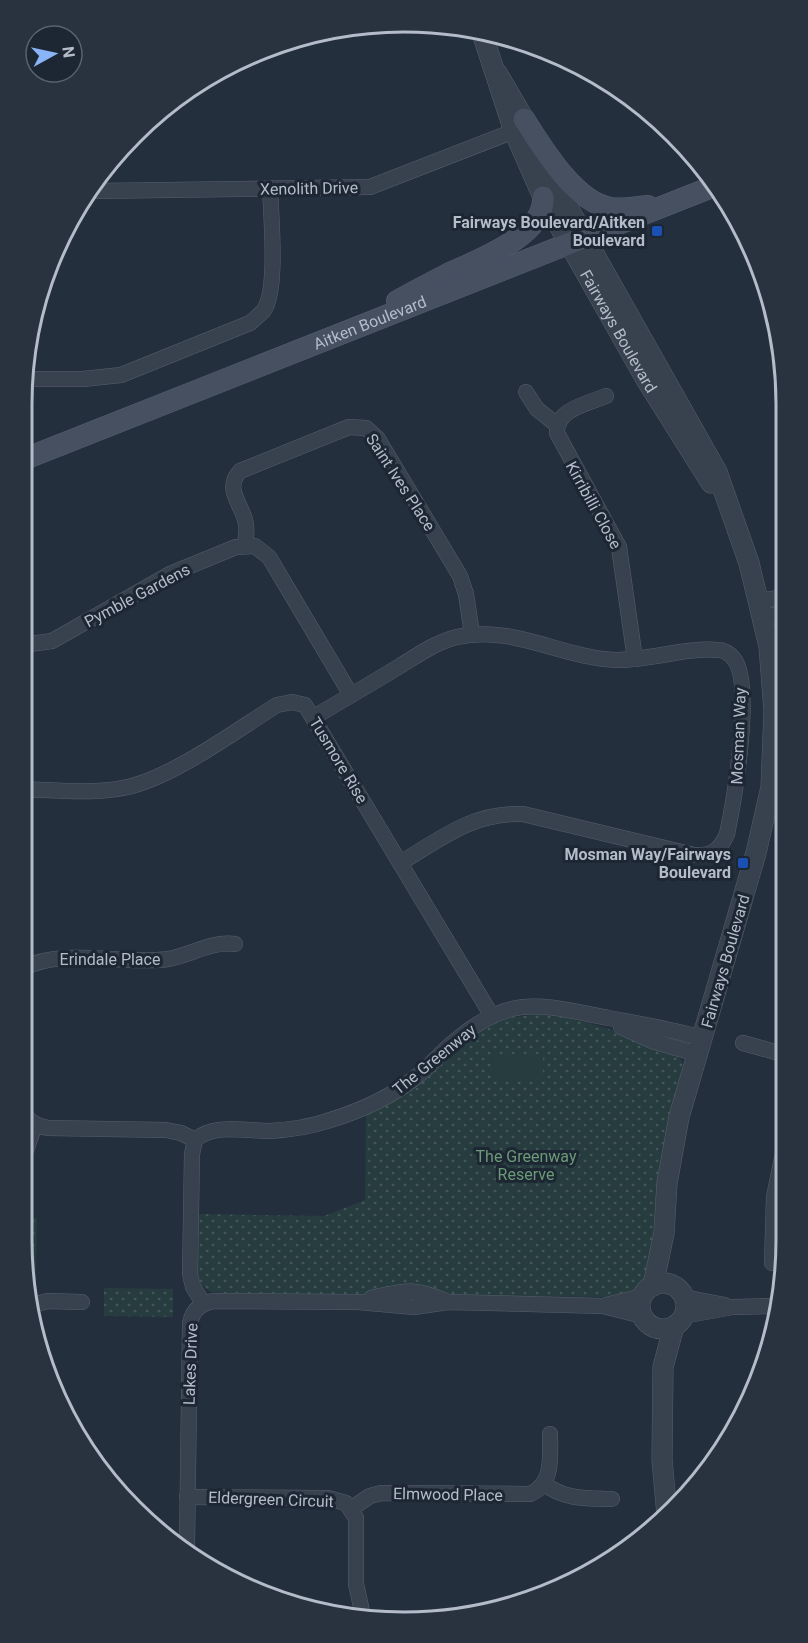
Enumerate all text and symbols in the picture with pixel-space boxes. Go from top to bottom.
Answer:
north arrow [24,24,84,84]
text: N [58,45,79,59]
street label: Xenolith Drive [260,178,358,199]
place label: Fairways Boulevard/Aitken Boulevard [453,213,645,250]
marker: Fairways Boulevard/Aitken Boulevard [650,224,664,238]
street label: Fairways Boulevard [576,267,661,396]
street label: Aitken Boulevard [311,292,429,354]
street label: Saint Ives Place [362,430,439,535]
street label: Kirribilli Close [562,458,625,552]
street label: Pymble Gardens [81,560,193,631]
street label: Mosman Way [727,687,750,785]
street label: Tusmore Rise [305,714,372,807]
place label: Mosman Way/Fairways Boulevard [564,845,731,882]
marker: Mosman Way/Fairways Boulevard [736,856,750,870]
street label: Fairways Boulevard [697,892,754,1030]
street label: Erindale Place [60,950,160,969]
street label: The Greenway [389,1020,480,1099]
park label: The Greenway Reserve [476,1147,577,1184]
street label: Lakes Drive [180,1323,201,1405]
street label: Elmwood Place [393,1484,503,1505]
street label: Eldergreen Circuit [208,1488,334,1511]

